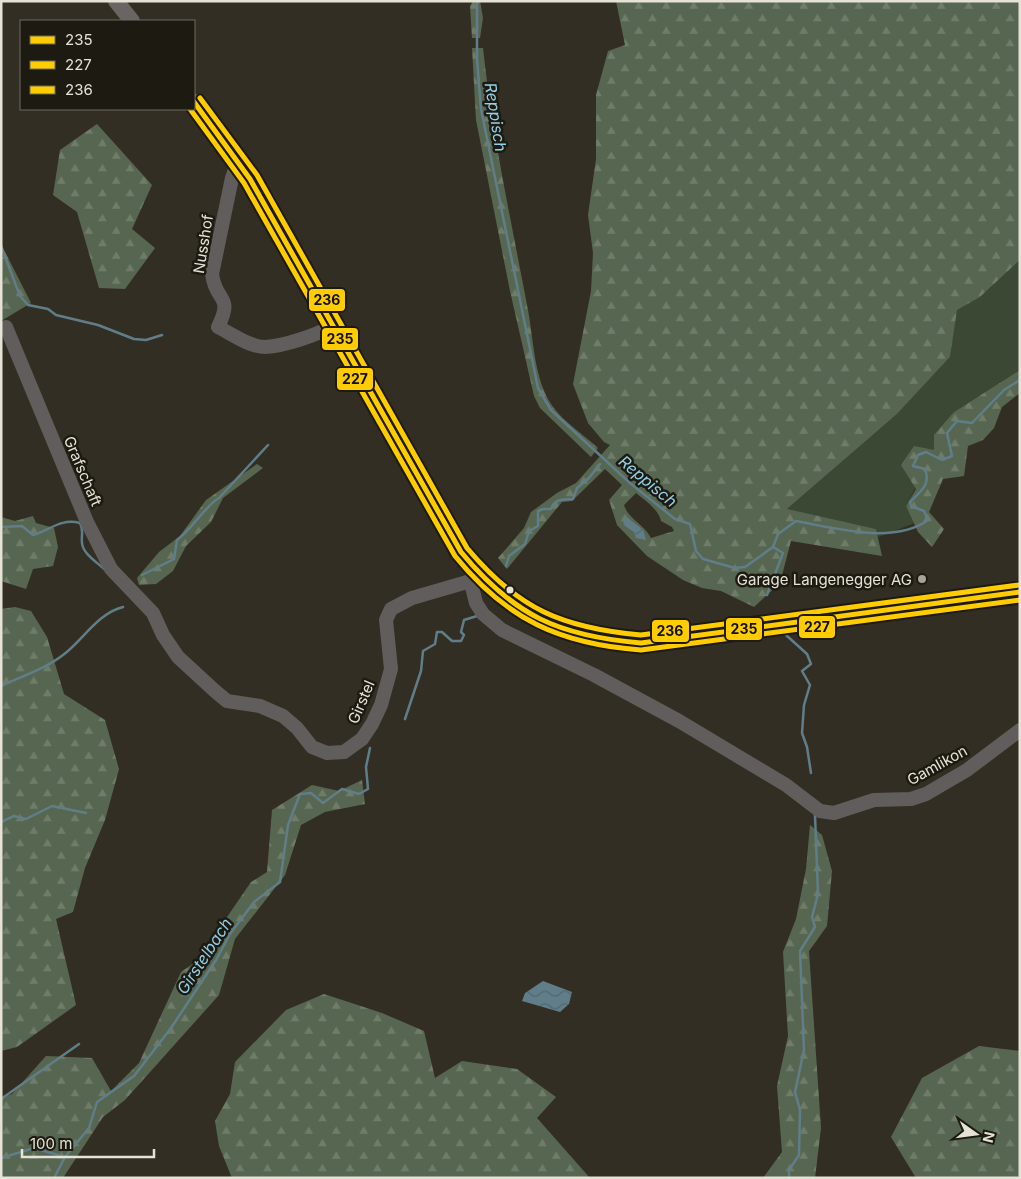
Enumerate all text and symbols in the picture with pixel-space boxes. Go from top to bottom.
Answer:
legend [20,20,195,110]
text: 235 [65,30,93,49]
text: 227 [65,55,92,74]
text: 236 [65,80,93,99]
water label: Reppisch [481,81,511,153]
street label: Nusshof [189,213,217,275]
line badge: 236 [308,288,346,312]
text: 236 [314,291,340,308]
line badge: 235 [321,327,359,351]
text: 235 [327,330,353,347]
line badge: 227 [336,367,374,391]
text: 227 [342,370,368,387]
street label: Grafschaft [60,433,106,509]
water label: Reppisch [615,451,681,511]
place label: Garage Langenegger AG [737,570,912,589]
marker: Garage Langenegger AG [916,573,928,585]
unlabelled marker [505,585,515,595]
line badge: 227 [798,615,836,639]
line badge: 235 [725,617,763,641]
text: 227 [804,618,830,635]
line badge: 236 [651,619,690,643]
text: 235 [731,620,757,637]
text: 236 [657,622,683,639]
street label: Girstel [343,677,379,727]
street label: Gamlikon [904,741,970,789]
water label: Girstelbach [172,914,236,998]
north arrow [951,1109,1001,1159]
scale bar [22,1126,155,1158]
text: N [980,1130,999,1144]
text: 100 m [30,1134,72,1153]

